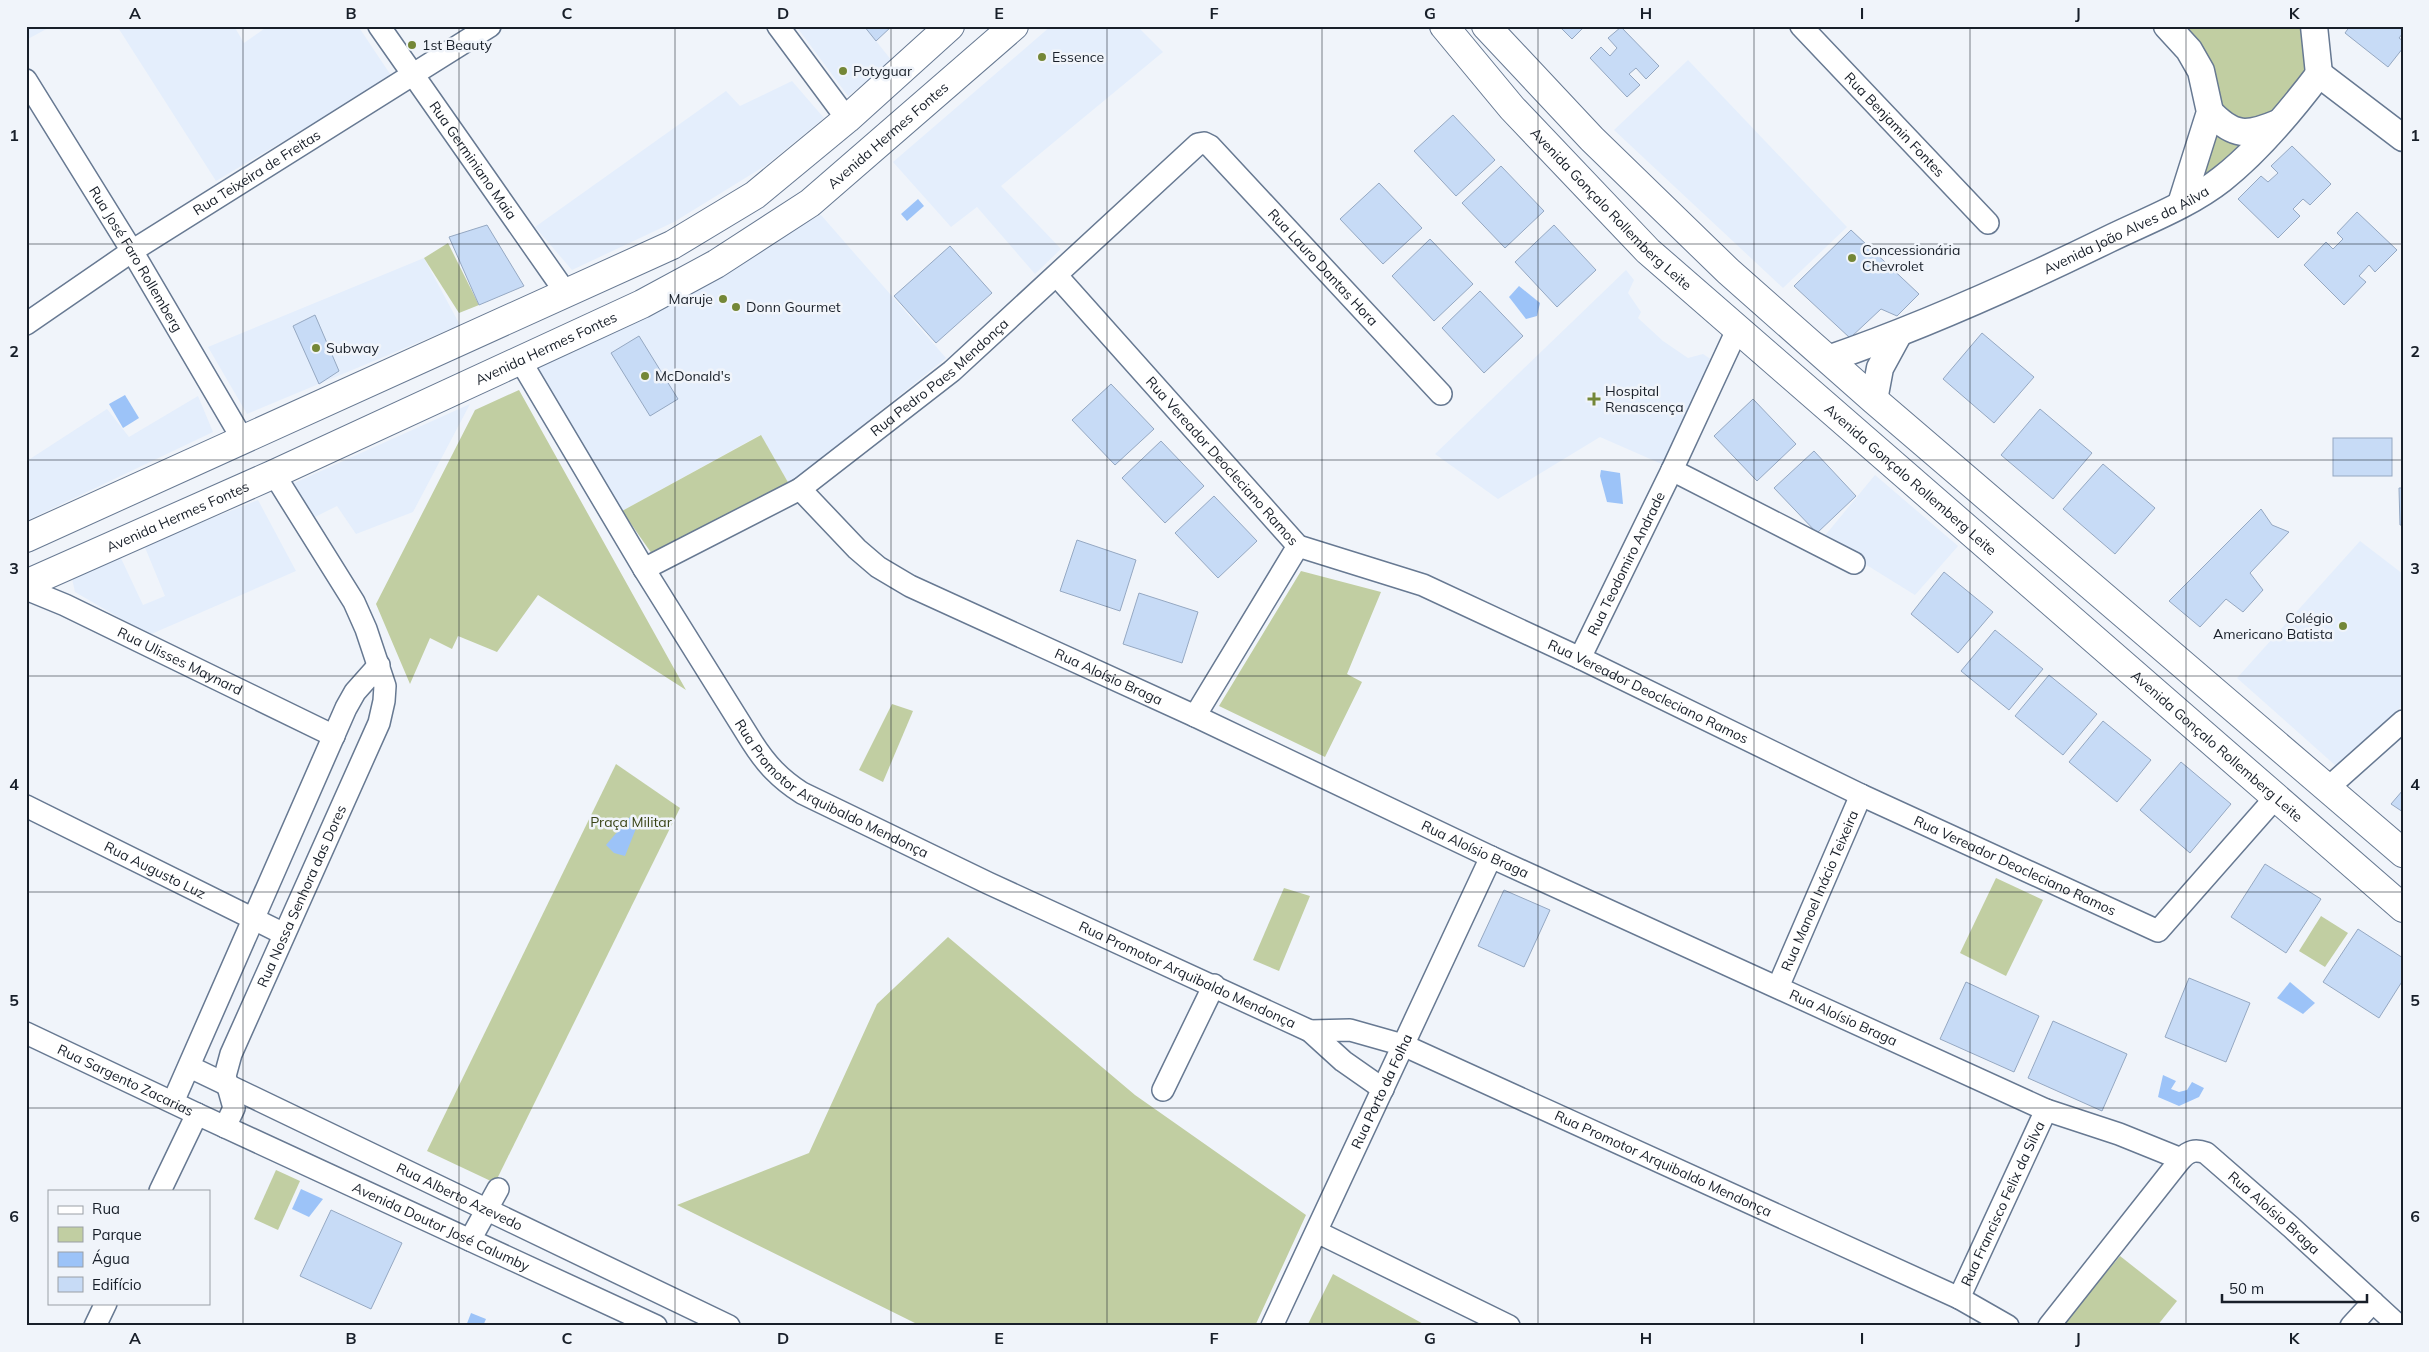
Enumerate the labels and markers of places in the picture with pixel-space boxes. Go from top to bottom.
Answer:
place label: 1st Beauty [422,36,492,54]
marker: 1st Beauty [406,39,418,51]
place label: Essence [1052,48,1104,66]
marker: Essence [1036,51,1048,63]
place label: Potyguar [853,62,913,80]
marker: Potyguar [837,65,849,77]
place label: Concessionária Chevrolet [1862,241,1960,275]
marker: Concessionária Chevrolet [1846,252,1858,264]
place label: Maruje [668,290,713,308]
marker: Maruje [717,293,729,305]
place label: Donn Gourmet [746,298,841,316]
marker: Donn Gourmet [730,301,742,313]
place label: Subway [326,339,379,357]
marker: Subway [310,342,322,354]
place label: McDonald's [655,367,731,385]
marker: McDonald's [639,370,651,382]
place label: Hospital Renascença [1605,382,1684,416]
marker: Hospital Renascença [1587,392,1601,406]
place label: Colégio Americano Batista [2213,609,2333,643]
marker: Colégio Americano Batista [2337,620,2349,632]

